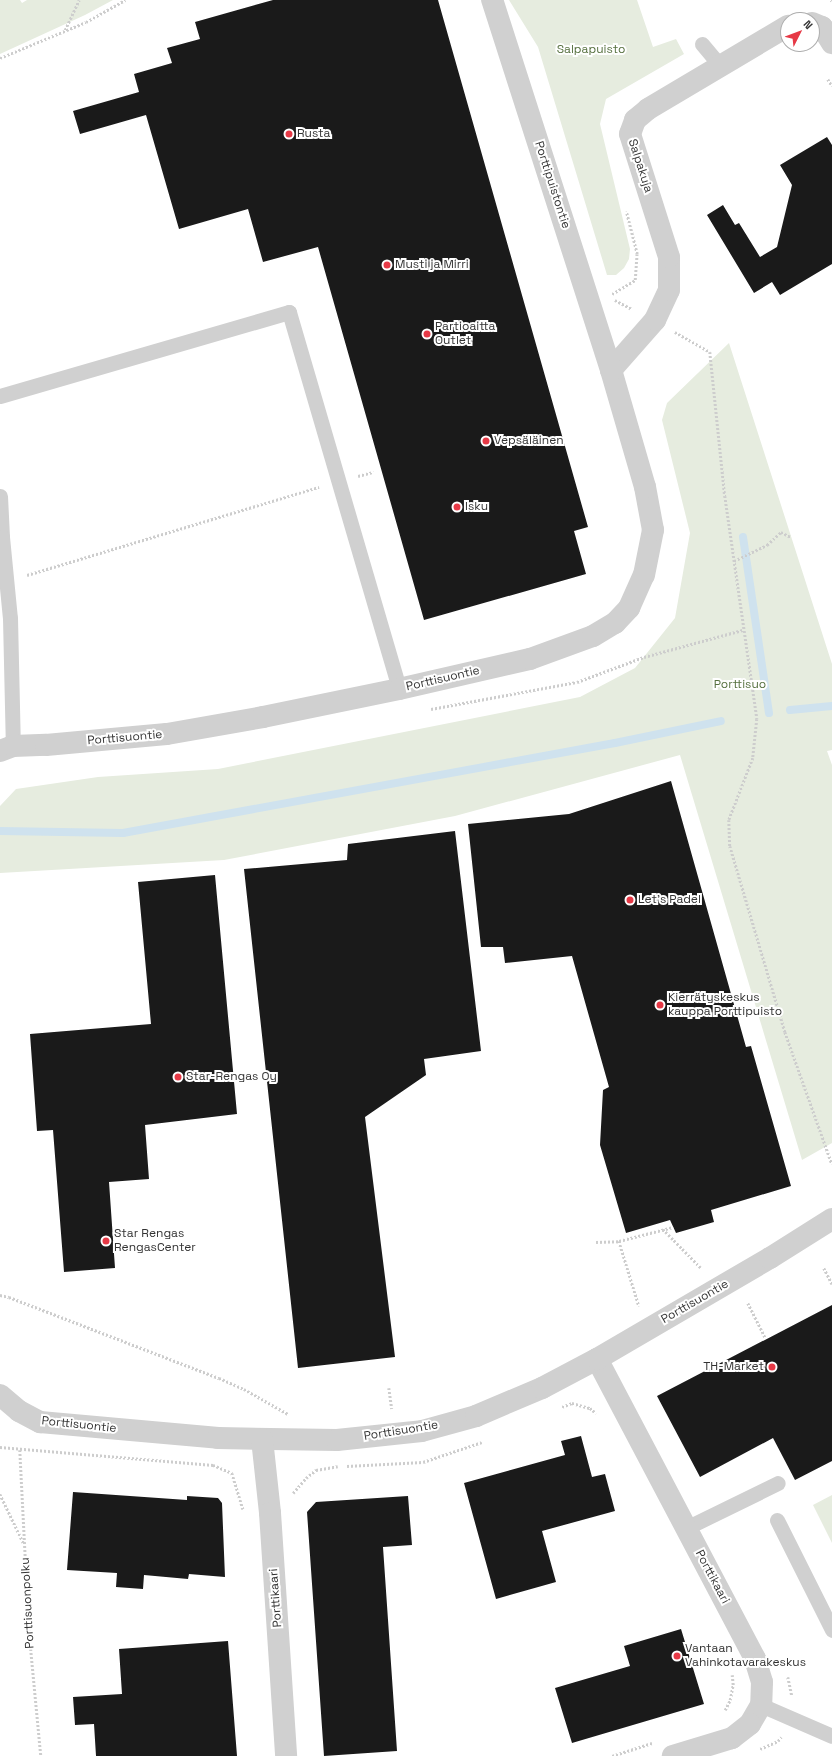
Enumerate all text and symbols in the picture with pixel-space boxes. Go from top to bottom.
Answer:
north arrow [780,12,820,52]
text: N [801,17,816,32]
park label: Salpapuisto [557,43,625,57]
place label: Rusta [297,127,330,141]
marker: Rusta [284,129,294,139]
street label: Salpakuja [625,137,655,195]
street label: Porttipuistontie [531,140,573,230]
place label: Musti ja Mirri [395,258,469,272]
marker: Musti ja Mirri [382,260,392,270]
place label: Partioaitta Outlet [435,320,495,348]
marker: Partioaitta Outlet [422,329,432,339]
place label: Vepsäläinen [494,434,564,448]
marker: Vepsäläinen [481,436,491,446]
place label: Isku [465,500,488,514]
marker: Isku [452,502,462,512]
street label: Porttisuontie [405,664,481,694]
park label: Porttisuo [714,678,766,692]
street label: Porttisuontie [87,728,163,748]
place label: Let's Padel [638,893,701,907]
marker: Let's Padel [625,895,635,905]
place label: Kierrätyskeskus kauppa Porttipuisto [668,991,782,1019]
marker: Kierrätyskeskus kauppa Porttipuisto [655,1000,665,1010]
place label: Star-Rengas Oy [186,1070,277,1084]
marker: Star-Rengas Oy [173,1072,183,1082]
place label: Star Rengas RengasCenter [114,1227,196,1255]
marker: Star Rengas RengasCenter [101,1236,111,1246]
street label: Porttisuontie [659,1277,731,1327]
place label: TH-Market [703,1360,764,1374]
marker: TH-Market [767,1362,777,1372]
street label: Porttisuontie [41,1414,117,1436]
street label: Porttisuontie [363,1418,439,1444]
street label: Porttikaari [692,1548,732,1606]
street label: Porttisuonpolku [18,1557,38,1649]
street label: Porttikaari [267,1568,285,1628]
place label: Vantaan Vahinkotavarakeskus [685,1642,806,1670]
marker: Vantaan Vahinkotavarakeskus [672,1651,682,1661]

